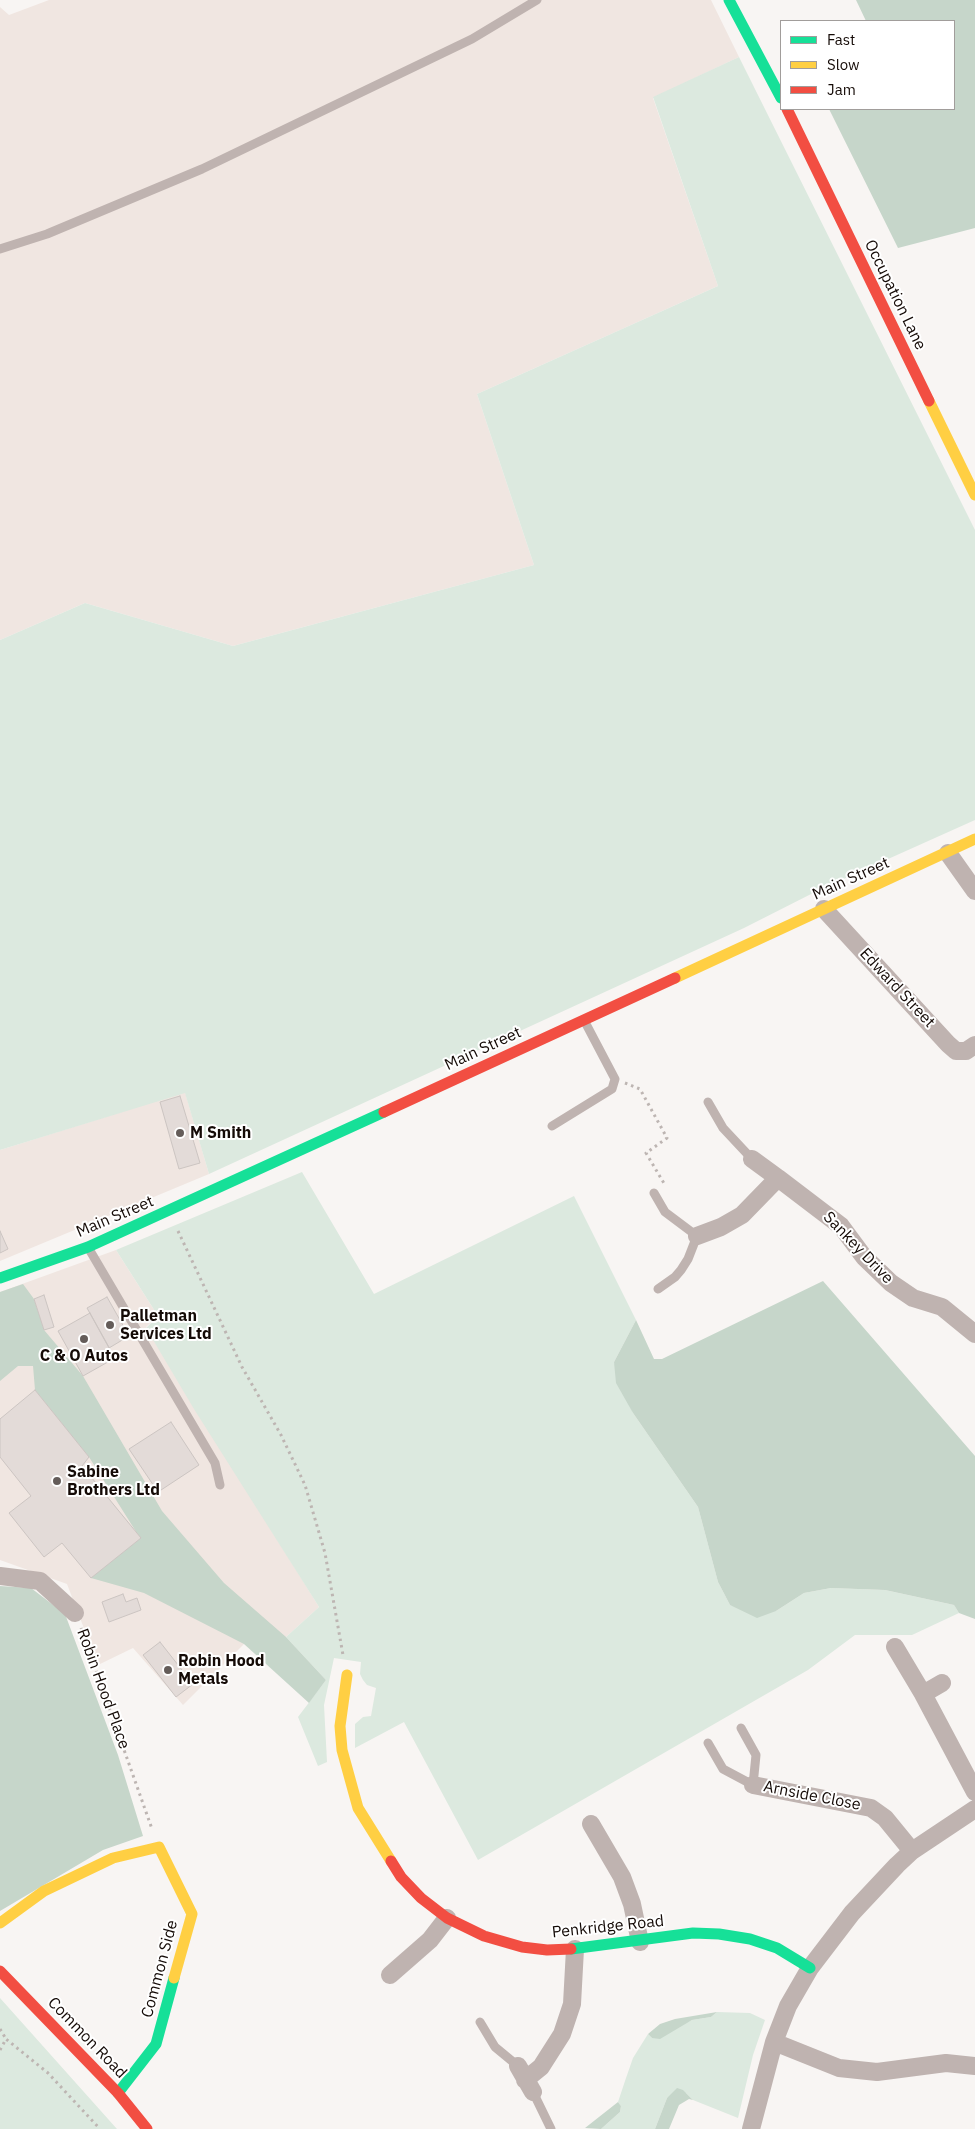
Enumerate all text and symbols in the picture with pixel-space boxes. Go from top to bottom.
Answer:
legend [780,20,955,110]
text: Fast [827,30,855,49]
text: Slow [827,55,860,74]
text: Jam [827,80,856,99]
street label: Occupation Lane [860,237,930,353]
street label: Main Street [810,853,892,905]
street label: Edward Street [855,944,939,1032]
street label: Main Street [442,1023,524,1075]
place label: M Smith [190,1123,251,1143]
marker: M Smith [174,1127,186,1139]
street label: Main Street [73,1192,157,1242]
street label: Sankey Drive [819,1208,897,1288]
place label: Palletman Services Ltd [120,1306,212,1344]
marker: Palletman Services Ltd [104,1319,116,1331]
marker: C & O Autos [78,1333,90,1345]
place label: C & O Autos [40,1346,128,1366]
place label: Sabine Brothers Ltd [67,1462,160,1500]
marker: Sabine Brothers Ltd [51,1475,63,1487]
street label: Robin Hood Place [72,1626,134,1752]
place label: Robin Hood Metals [178,1651,265,1689]
marker: Robin Hood Metals [162,1664,174,1676]
street label: Arnside Close [762,1777,862,1815]
street label: Penkridge Road [551,1912,665,1942]
street label: Common Side [138,1918,182,2020]
street label: Common Road [43,1993,131,2083]

